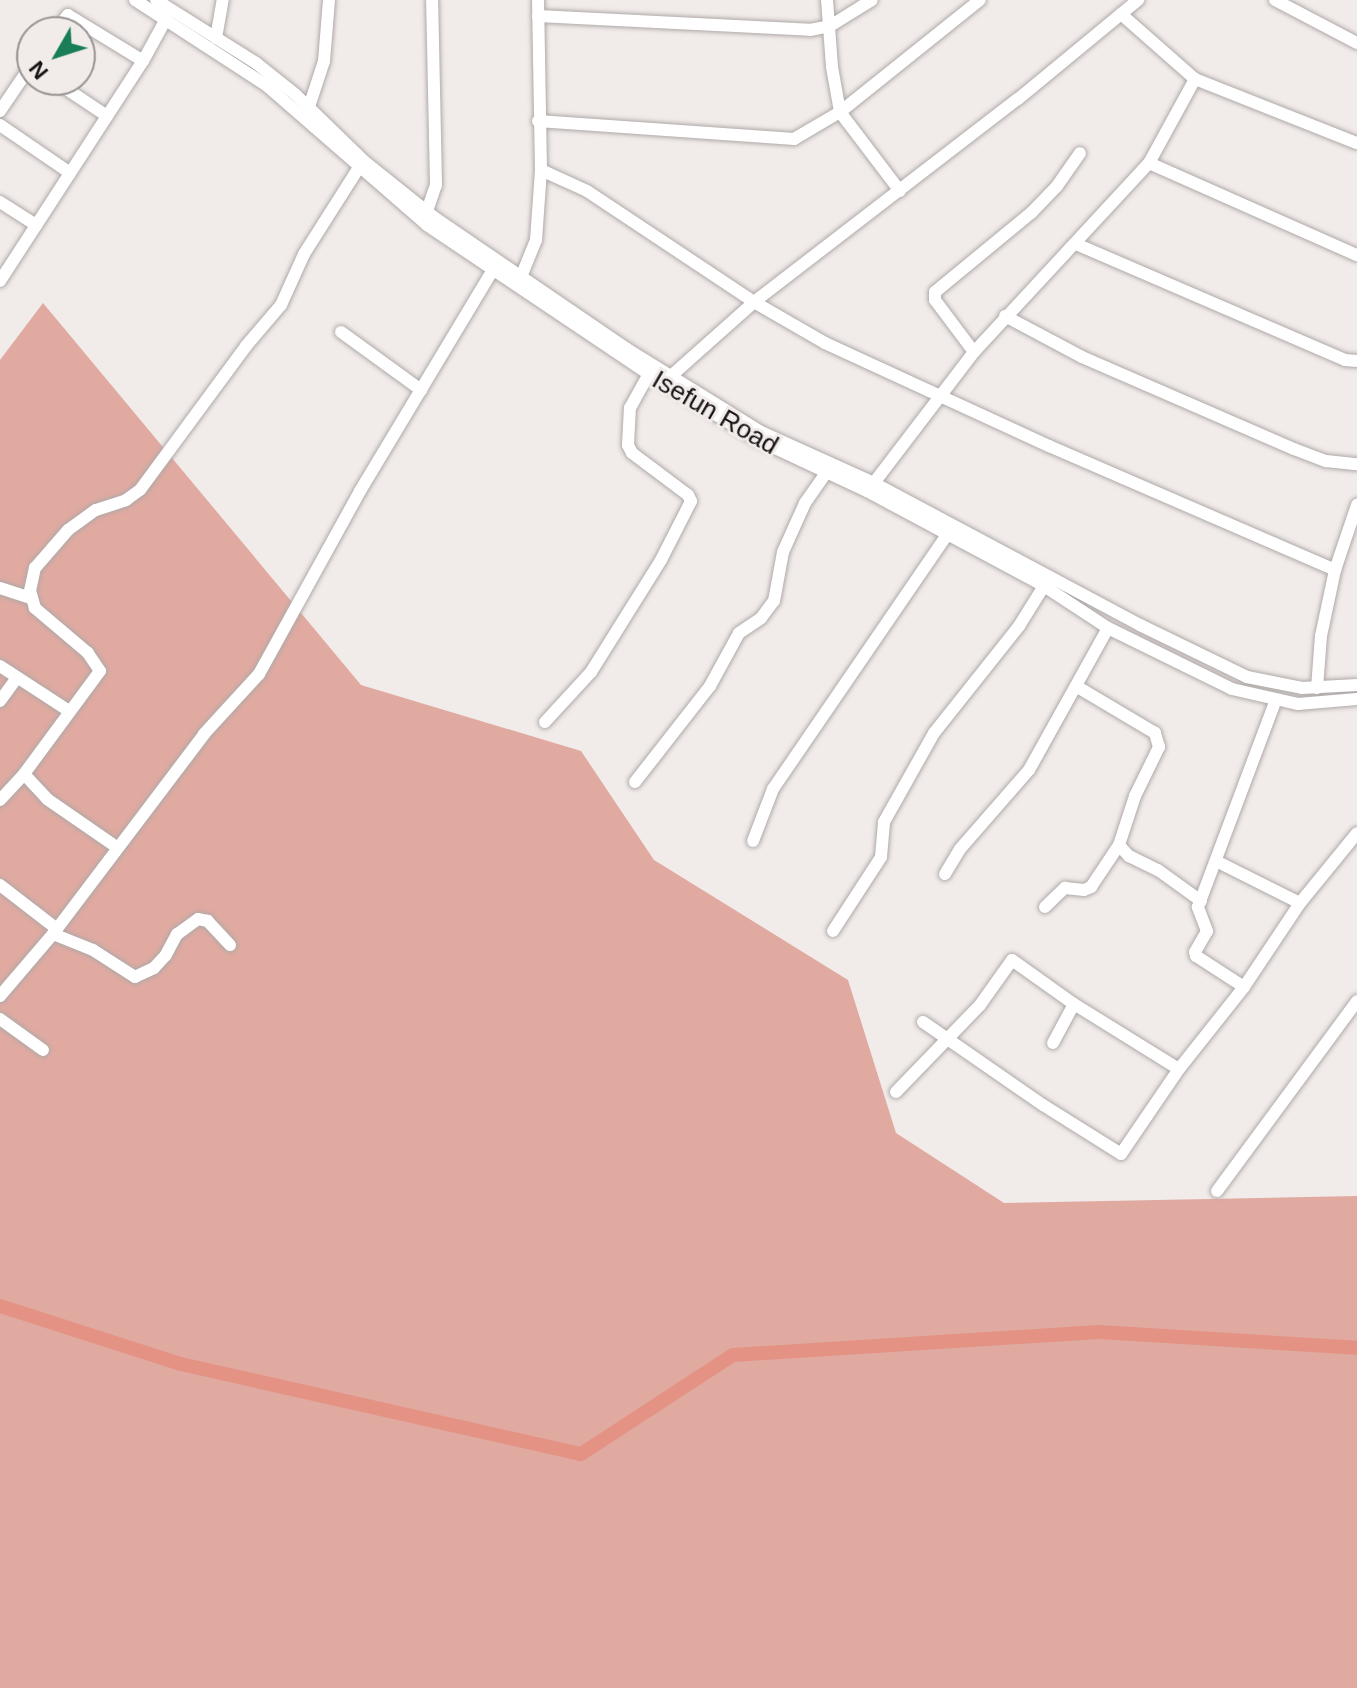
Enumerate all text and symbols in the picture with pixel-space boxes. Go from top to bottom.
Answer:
north arrow [16,16,96,96]
text: N [24,56,53,84]
street label: Isefun Road [646,364,784,462]

